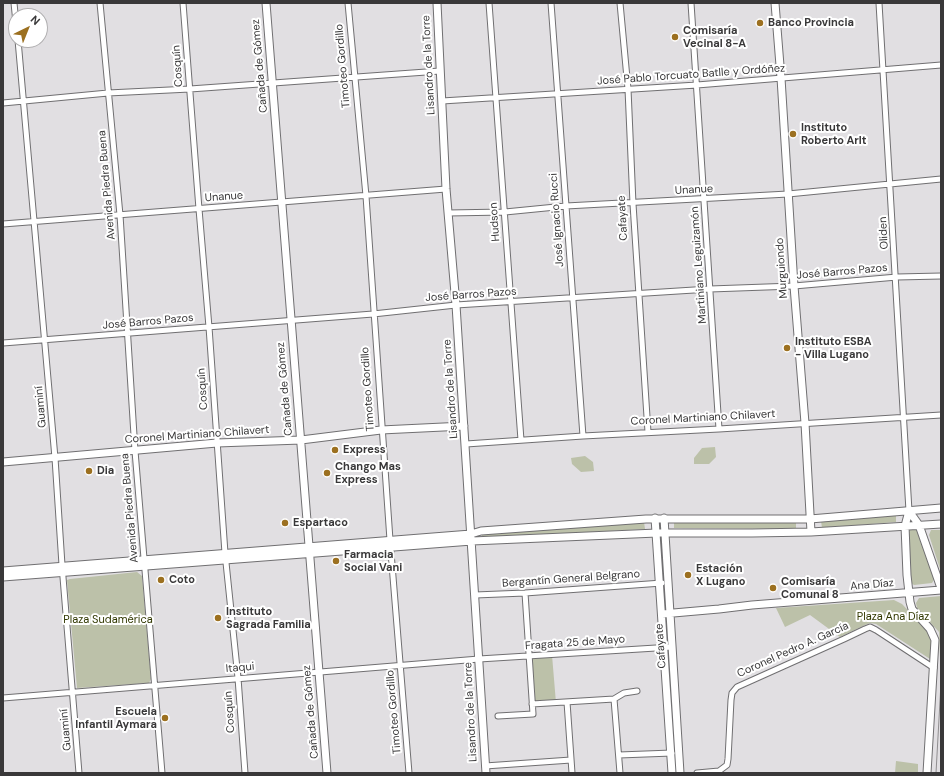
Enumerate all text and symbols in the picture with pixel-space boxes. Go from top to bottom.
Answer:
north arrow [8,8,48,48]
text: N [28,12,43,28]
street label: Lisandro de la Torre [420,15,438,115]
place label: Banco Provincia [768,16,854,30]
marker: Banco Provincia [755,18,765,28]
street label: Cañada de Gómez [249,19,271,113]
street label: Timoteo Gordillo [333,23,353,109]
place label: Comisaría Vecinal 8-A [683,24,746,50]
marker: Comisaría Vecinal 8-A [670,32,680,42]
street label: Cosquín [170,45,186,87]
street label: José Pablo Torcuato Batlle y Ordóñez [597,62,785,88]
place label: Instituto Roberto Arlt [801,121,867,147]
marker: Instituto Roberto Arlt [788,129,798,139]
street label: Avenida Piedra Buena [96,130,118,240]
street label: José Ignacio Rucci [547,173,567,267]
street label: Unanue [674,182,714,198]
street label: Unanue [204,189,244,205]
street label: Cafayate [615,195,631,241]
street label: Hudson [487,202,503,242]
street label: Martiniano Leguizamón [688,206,710,324]
street label: Oliden [877,216,891,250]
street label: Murguiondo [773,237,791,299]
street label: José Barros Pazos [796,261,888,283]
street label: José Barros Pazos [425,285,517,305]
street label: José Barros Pazos [102,311,194,333]
place label: Instituto ESBA - Villa Lugano [795,335,872,361]
street label: Lisandro de la Torre [441,339,461,439]
street label: Cañada de Gómez [274,342,296,436]
marker: Instituto ESBA - Villa Lugano [782,343,792,353]
street label: Timoteo Gordillo [358,346,378,432]
street label: Cosquín [195,368,211,410]
street label: Guaminí [33,386,49,428]
street label: Coronel Martiniano Chilavert [630,408,776,428]
street label: Coronel Martiniano Chilavert [124,423,270,447]
place label: Express [343,443,386,457]
marker: Express [330,445,340,455]
street label: Avenida Piedra Buena [119,453,141,563]
place label: Chango Mas Express [335,460,401,486]
place label: Dia [97,464,114,478]
marker: Dia [84,466,94,476]
marker: Chango Mas Express [322,468,332,478]
place label: Espartaco [293,516,348,530]
marker: Espartaco [280,518,290,528]
place label: Farmacia Social Vani [344,548,402,574]
marker: Farmacia Social Vani [331,556,341,566]
place label: Estación X Lugano [696,562,745,588]
street label: Bergantín General Belgrano [502,568,640,590]
marker: Estación X Lugano [683,570,693,580]
place label: Coto [169,573,195,587]
marker: Coto [156,575,166,585]
place label: Comisaría Comunal 8 [781,575,839,601]
street label: Ana Díaz [850,577,894,593]
marker: Comisaría Comunal 8 [768,583,778,593]
place label: Instituto Sagrada Familia [226,605,311,631]
park label: Plaza Ana Díaz [857,610,929,624]
park label: Plaza Sudamérica [63,613,153,627]
marker: Instituto Sagrada Familia [213,613,223,623]
street label: Coronel Pedro A. García [735,619,851,681]
street label: Cafayate [653,623,669,669]
street label: Fragata 25 de Mayo [524,633,626,653]
street label: Itaqui [225,660,255,676]
street label: Lisandro de la Torre [462,662,480,762]
street label: Cañada de Gómez [300,665,322,759]
street label: Timoteo Gordillo [384,669,404,755]
street label: Cosquín [222,691,238,733]
place label: Escuela Infantil Aymara [75,705,157,731]
street label: Guaminí [58,709,74,751]
marker: Escuela Infantil Aymara [160,713,170,723]

